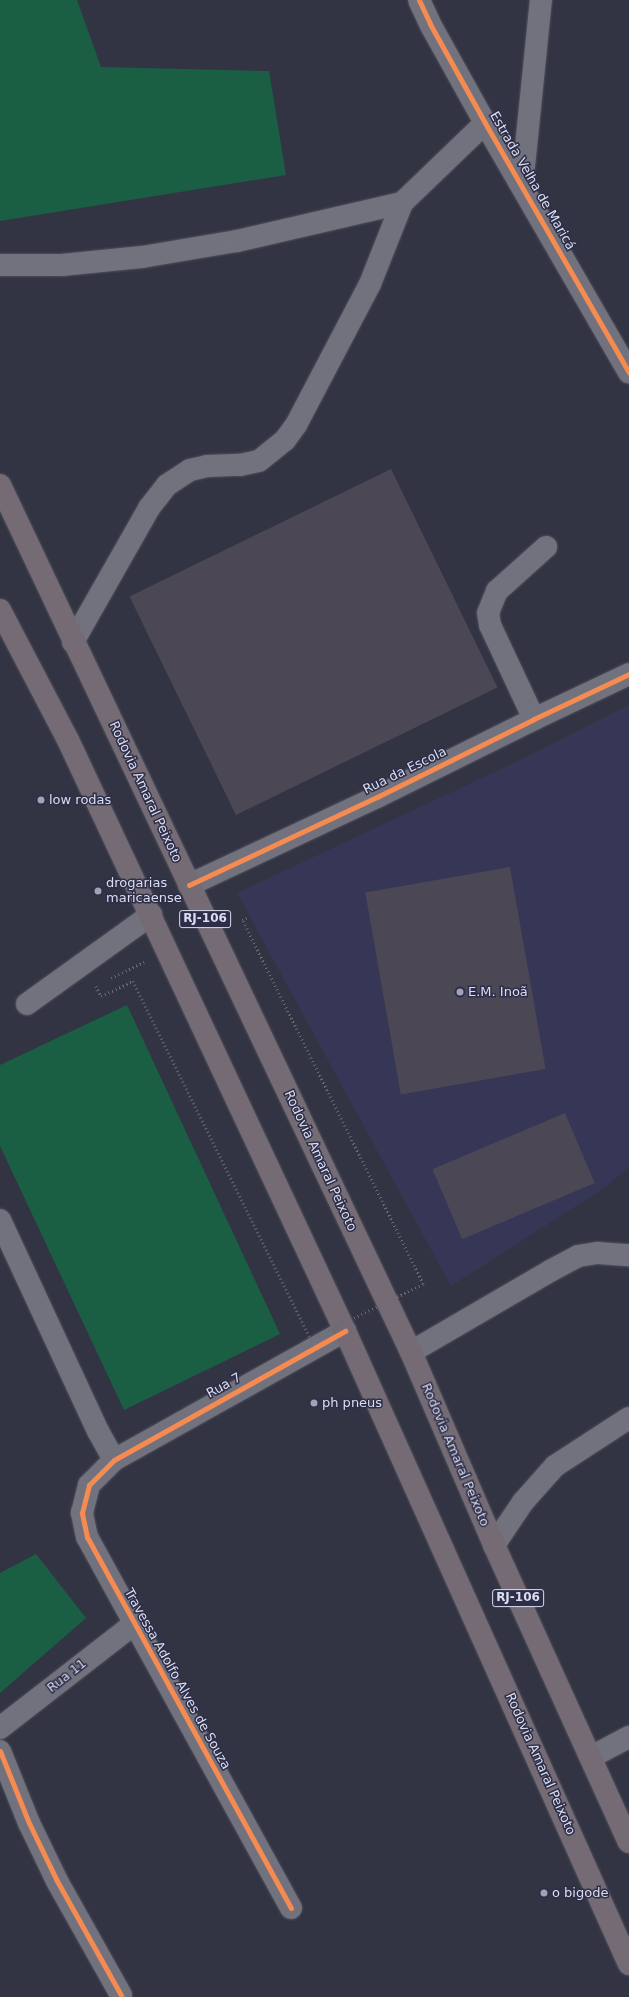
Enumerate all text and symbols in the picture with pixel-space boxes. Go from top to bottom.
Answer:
street label: Estrada Velha de Maricá [486,109,578,253]
street label: Rodovia Amaral Peixoto [105,719,185,865]
street label: Rua da Escola [361,744,449,798]
place label: low rodas [49,792,111,808]
marker: low rodas [36,795,46,805]
place label: drogarias maricaense [106,876,182,907]
marker: drogarias maricaense [93,886,103,896]
road number: RJ-106 [179,909,231,929]
place label: E.M. Inoã [468,984,528,1000]
marker: E.M. Inoã [455,987,465,997]
street label: Rodovia Amaral Peixoto [280,1088,360,1234]
street label: Rua 7 [204,1370,244,1402]
street label: Rodovia Amaral Peixoto [418,1381,492,1529]
place label: ph pneus [322,1395,382,1411]
marker: ph pneus [309,1398,319,1408]
street label: Travessa Adolfo Alves de Souza [121,1586,233,1772]
road number: RJ-106 [492,1588,544,1608]
street label: Rua 11 [44,1656,90,1696]
street label: Rodovia Amaral Peixoto [502,1691,578,1837]
place label: o bigode [552,1885,608,1901]
marker: o bigode [539,1888,549,1898]

